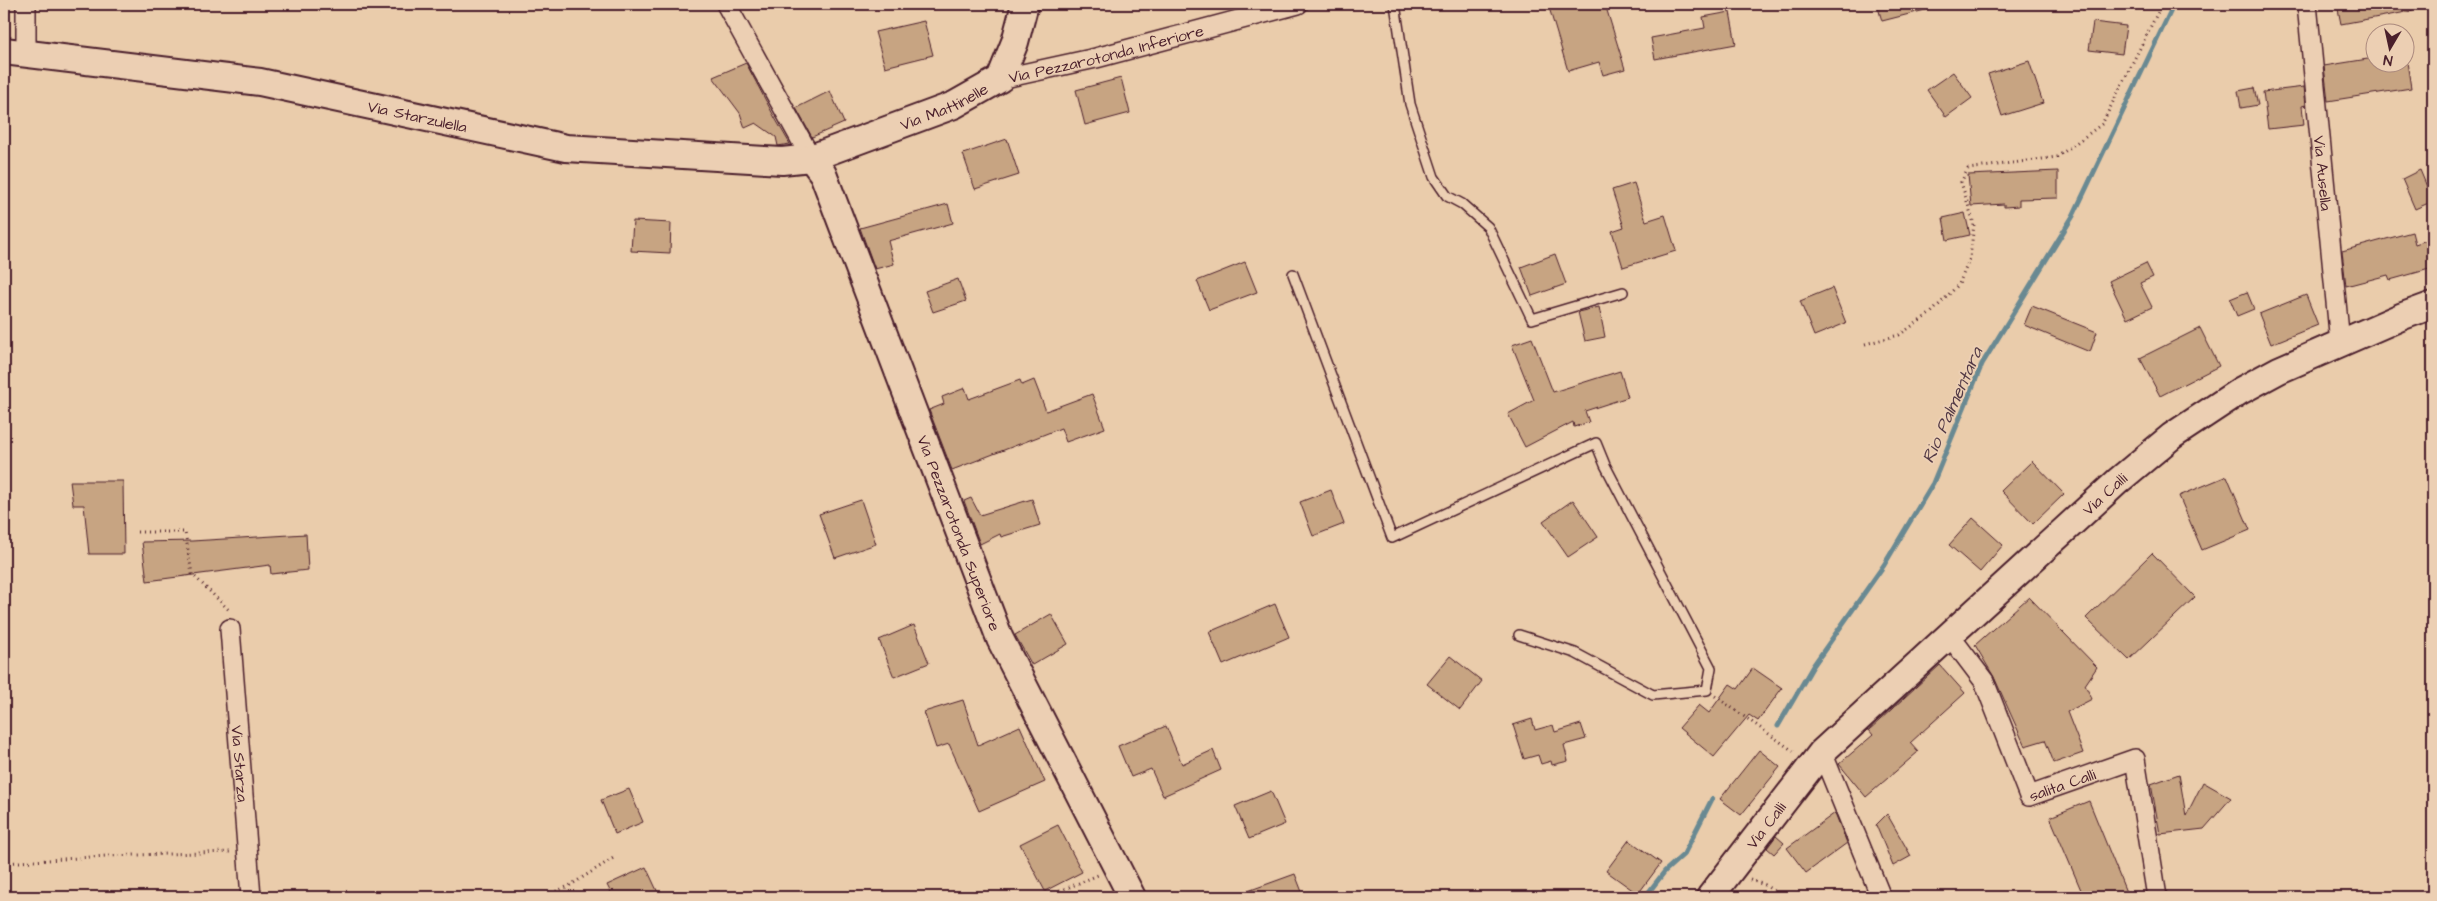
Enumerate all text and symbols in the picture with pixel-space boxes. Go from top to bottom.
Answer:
street label: Via Pezzarotonda Inferiore [1007,20,1207,89]
north arrow [2364,22,2414,72]
text: N [2382,49,2394,70]
street label: Via Mattinelle [897,78,992,136]
street label: Via Starzulella [366,96,469,138]
street label: Via Ausella [2308,135,2337,212]
water label: Rio Palmentara [1916,342,1990,467]
street label: Via Pezzarotonda Superiore [911,432,1006,634]
street label: Via Calli [2078,468,2133,521]
street label: Via Starza [226,725,254,803]
street label: salita Calli [2026,763,2099,807]
street label: Via Calli [1741,797,1792,854]

